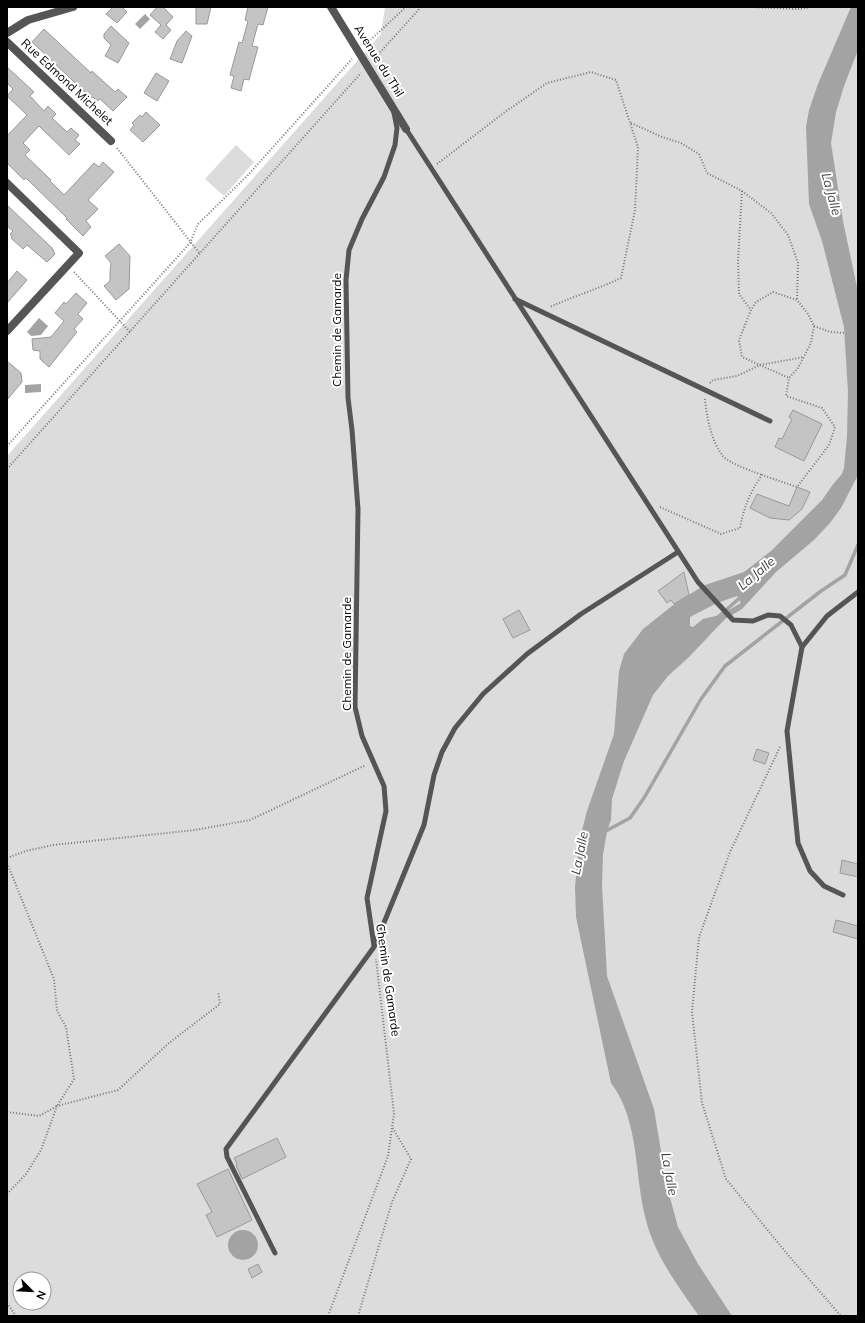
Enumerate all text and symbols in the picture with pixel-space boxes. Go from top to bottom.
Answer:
street label: Avenue du Thil [351,22,408,100]
street label: Rue Edmond Michelet [18,35,116,128]
water label: La Jalle [819,171,845,217]
street label: Chemin de Gamarde [329,273,344,387]
water label: La Jalle [734,553,778,593]
street label: Chemin de Gamarde [339,597,354,711]
water label: La Jalle [567,830,591,876]
street label: Chemin de Gamarde [373,922,404,1037]
water label: La Jalle [658,1151,682,1197]
north arrow [12,1271,52,1311]
text: N [33,1288,49,1302]

